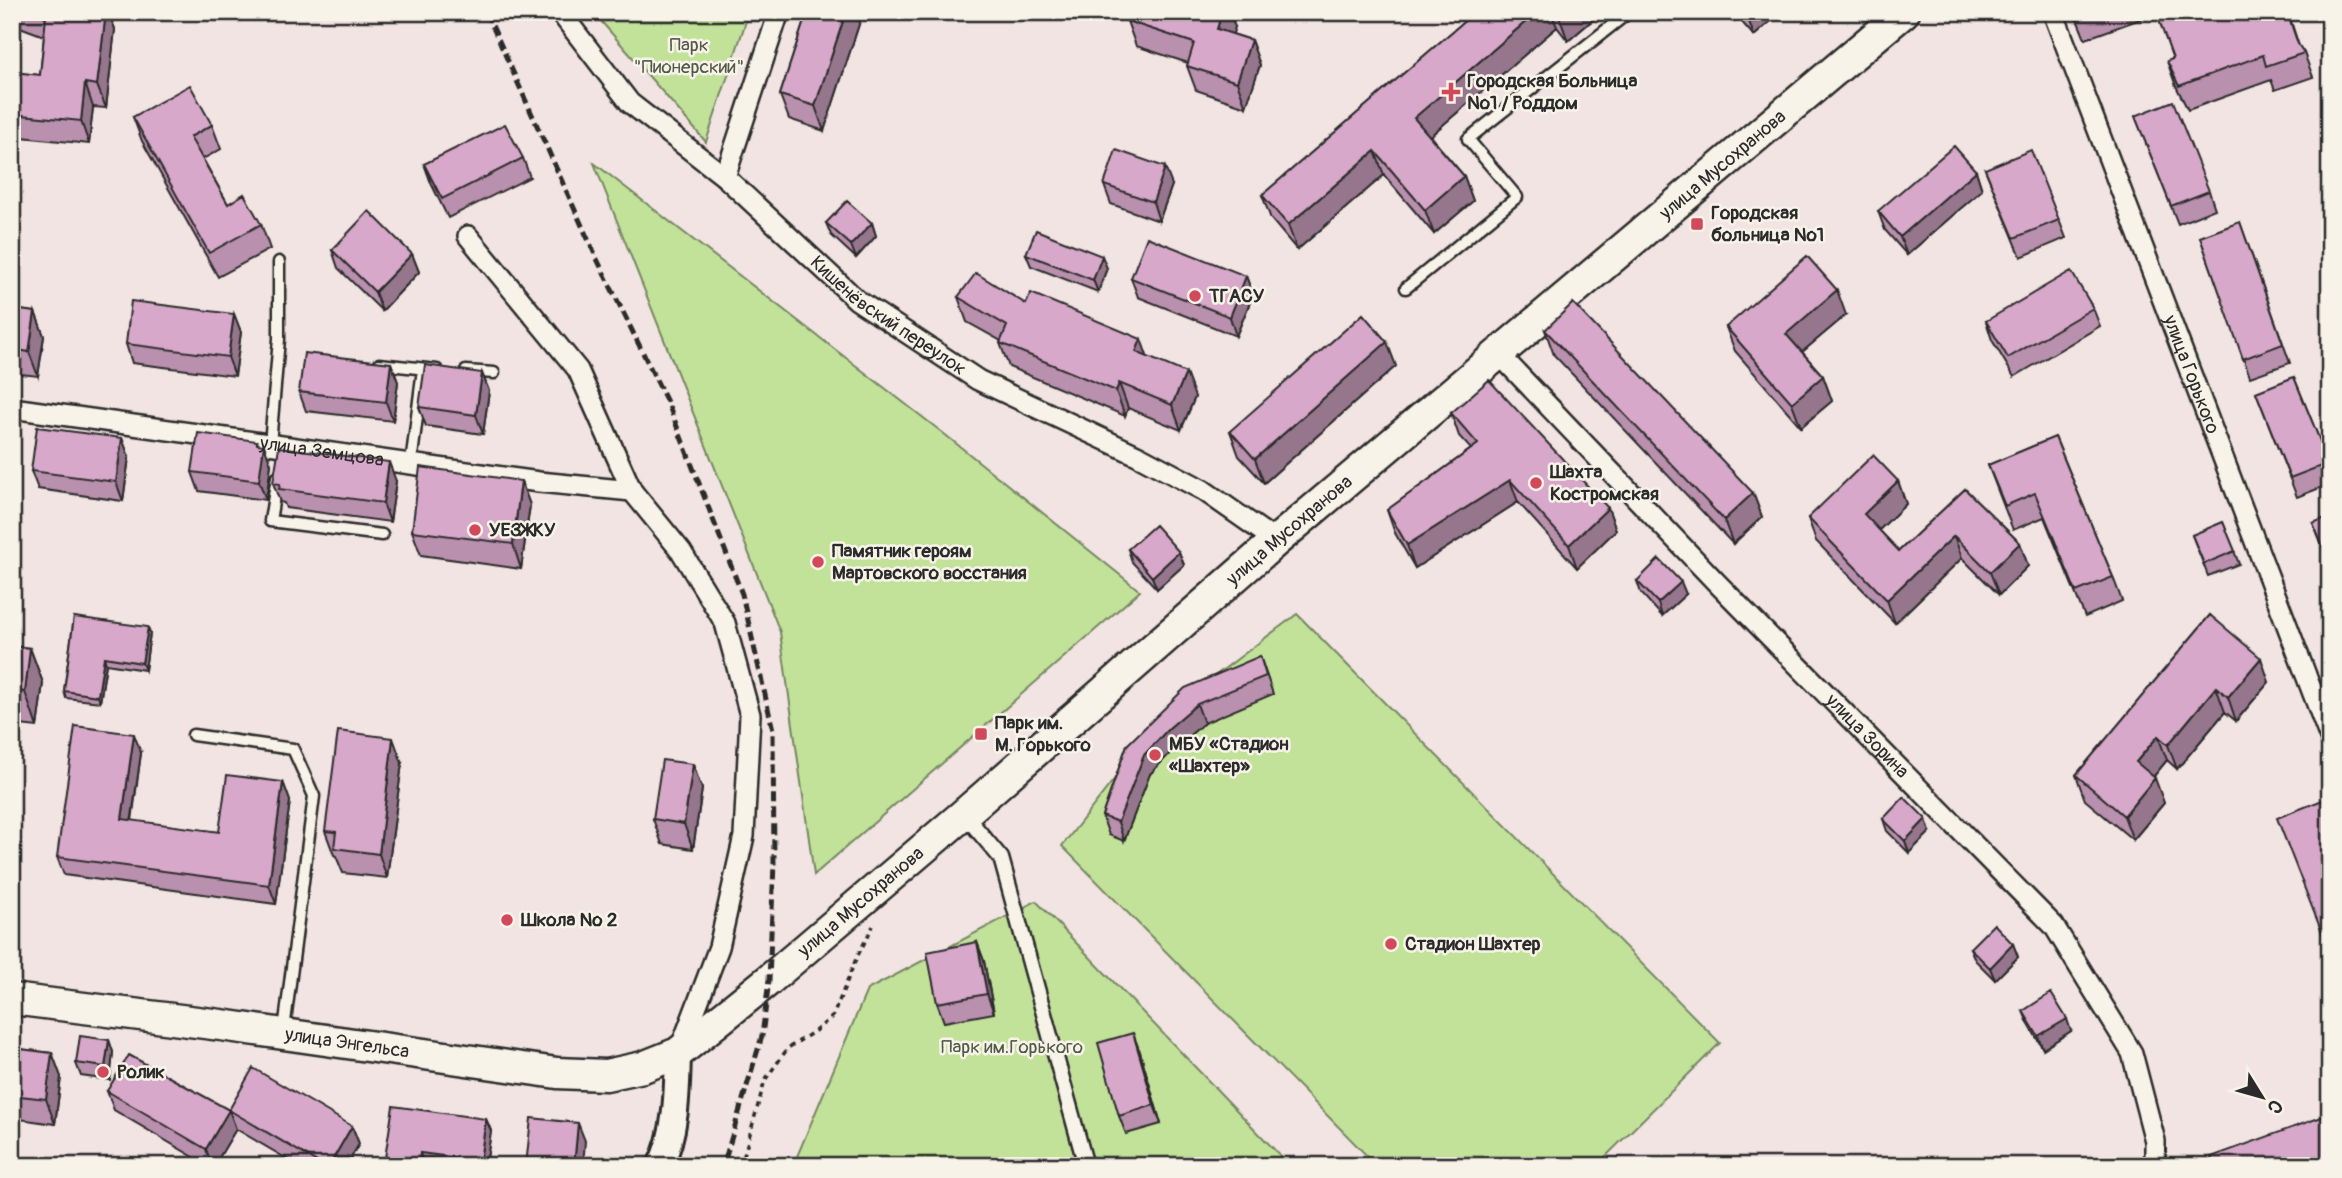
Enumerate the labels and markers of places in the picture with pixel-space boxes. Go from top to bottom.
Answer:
place label: Городская Больница №1 / Роддом [1467,69,1637,115]
marker: Городская Больница №1 / Роддом [1441,82,1461,102]
place label: Городская больница №1 [1711,201,1824,247]
marker: Городская больница №1 [1689,216,1705,232]
place label: ТГАСУ [1208,284,1265,308]
marker: ТГАСУ [1187,288,1203,304]
place label: Шахта Костромская [1549,460,1659,506]
marker: Шахта Костромская [1528,475,1544,491]
place label: УЕЗЖКУ [489,518,556,542]
marker: УЕЗЖКУ [467,522,483,538]
place label: Памятник героям Мартовского восстания [832,539,1027,585]
marker: Памятник героям Мартовского восстания [810,554,826,570]
place label: Парк им. М. Горького [995,711,1091,757]
marker: Парк им. М. Горького [973,726,989,742]
place label: МБУ «Стадион «Шахтер» [1169,732,1289,778]
marker: МБУ «Стадион «Шахтер» [1147,747,1163,763]
place label: Школа № 2 [520,908,618,932]
marker: Школа № 2 [499,912,515,928]
place label: Стадион Шахтер [1405,932,1541,956]
marker: Стадион Шахтер [1383,936,1399,952]
place label: Ролик [117,1060,165,1084]
marker: Ролик [95,1064,111,1080]

